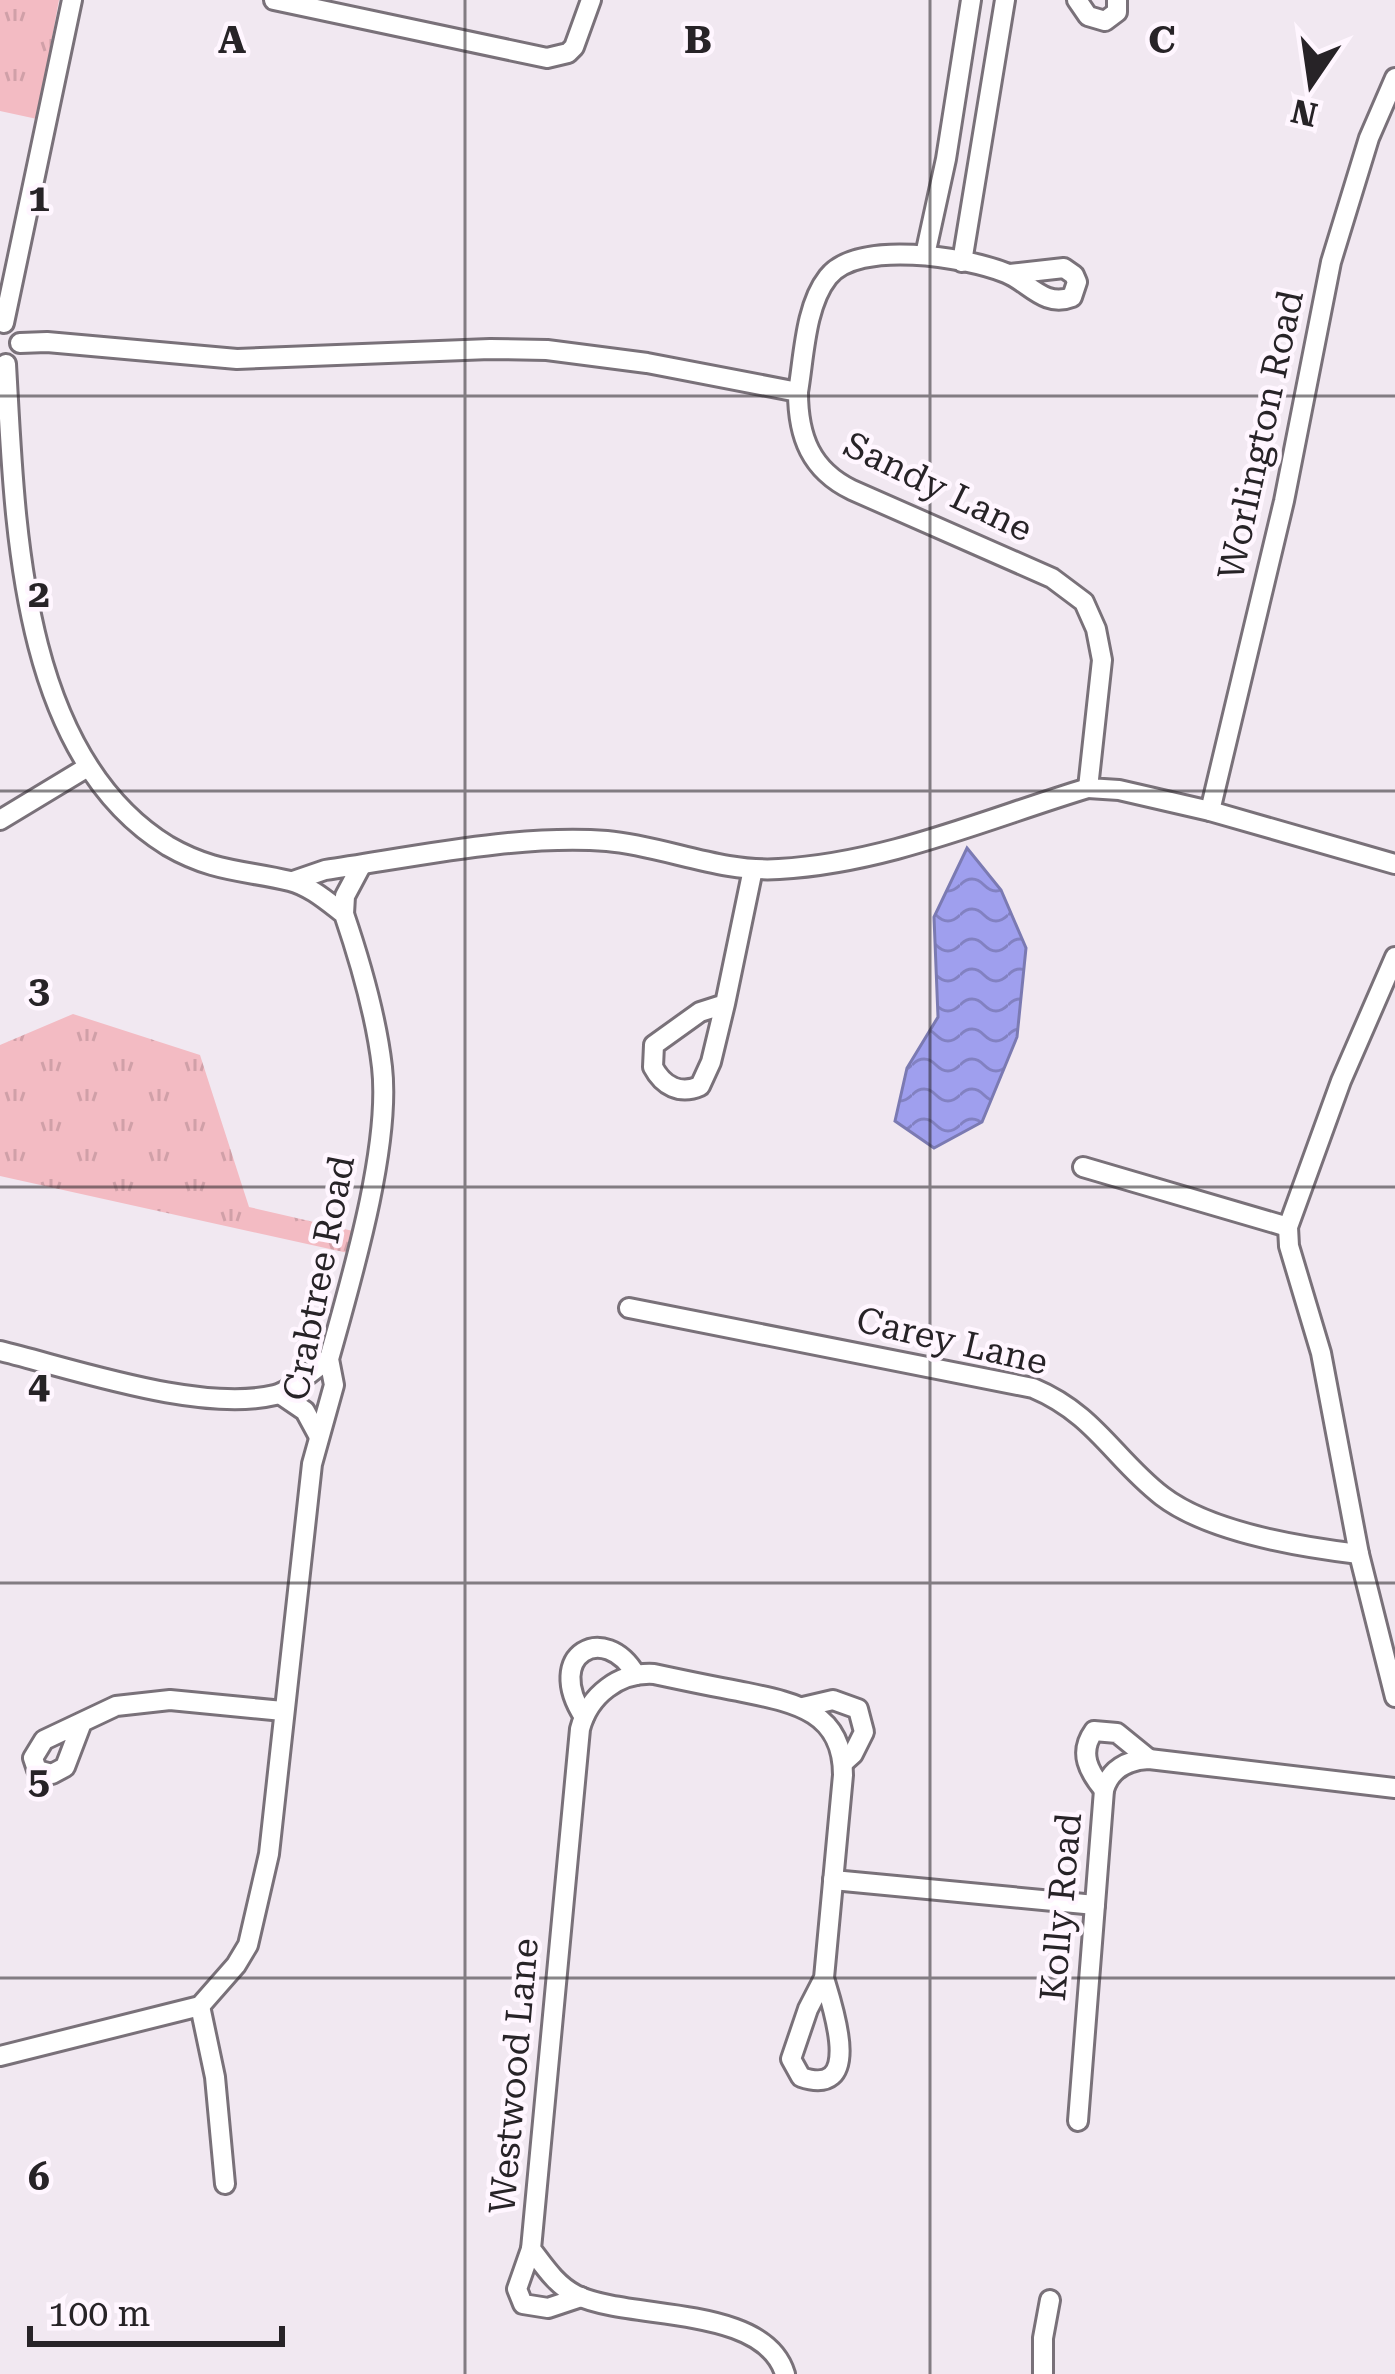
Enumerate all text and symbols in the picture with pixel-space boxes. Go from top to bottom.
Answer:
text: A [218,17,246,63]
text: B [684,17,712,63]
text: C [1148,17,1176,63]
north arrow [1251,24,1371,144]
text: N [1288,91,1321,135]
text: 1 [28,175,50,221]
street label: Worlington Road [1210,287,1312,583]
street label: Sandy Lane [837,423,1039,551]
text: 2 [28,571,50,617]
text: 3 [28,967,50,1013]
street label: Crabtree Road [275,1152,363,1404]
street label: Carey Lane [852,1299,1052,1383]
text: 4 [28,1362,50,1408]
text: 5 [28,1758,50,1804]
street label: Kolly Road [1032,1811,1090,2003]
street label: Westwood Lane [481,1937,547,2215]
text: 6 [28,2154,50,2200]
scale bar [30,2272,282,2346]
text: 100 m [48,2293,150,2335]

